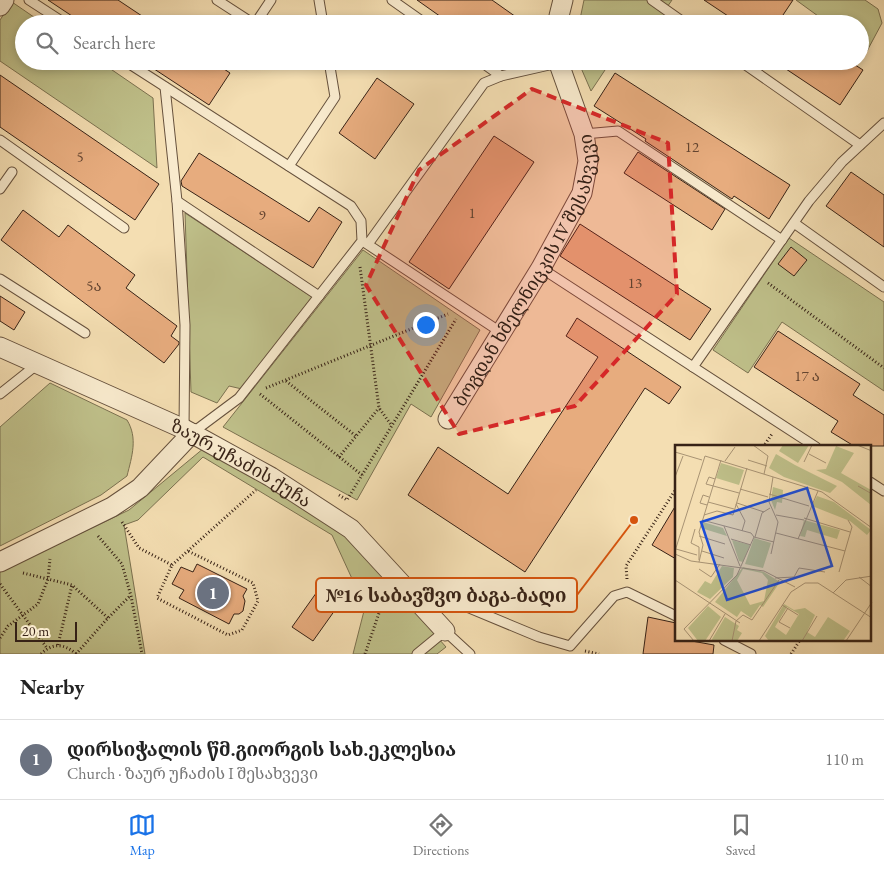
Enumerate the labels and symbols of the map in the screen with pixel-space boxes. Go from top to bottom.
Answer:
street label: ბოგდან ხმელნიცკის IV შესახვევი [447,133,600,410]
house number: 12 [685,137,700,156]
house number: 5 [76,147,84,166]
house number: 1 [468,203,476,222]
house number: 9 [258,205,266,224]
house number: 13 [628,273,642,292]
house number: 5ა [86,276,102,295]
your location [413,312,439,338]
house number: 17 ა [794,366,820,385]
street label: ზაურ უჩაძის ქუჩა [168,413,316,512]
inset map [675,445,872,642]
pin: 1 [197,574,229,612]
callout: №16 საბავშვო ბაგა-ბაღი [316,578,577,612]
text: №16 საბავშვო ბაგა-ბაღი [326,583,566,608]
scale bar [15,619,78,642]

